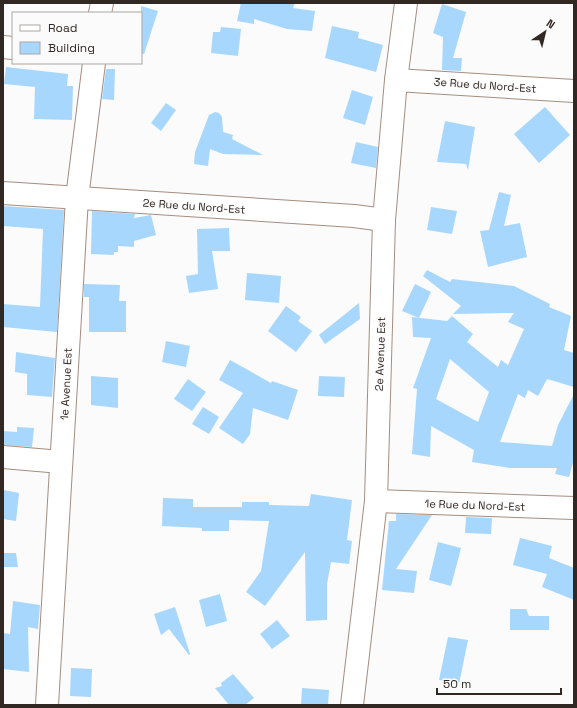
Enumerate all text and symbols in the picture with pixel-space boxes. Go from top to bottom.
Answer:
legend [12,12,142,64]
north arrow [525,12,565,52]
text: N [544,16,558,32]
text: Road [48,20,77,36]
text: Building [48,40,95,56]
street label: 3e Rue du Nord-Est [433,74,537,96]
street label: 2e Rue du Nord-Est [142,195,246,217]
street label: 2e Avenue Est [372,317,388,391]
street label: 1e Avenue Est [57,347,75,421]
street label: 1e Rue du Nord-Est [424,496,526,514]
scale bar [437,670,561,696]
text: 50 m [443,676,471,692]

